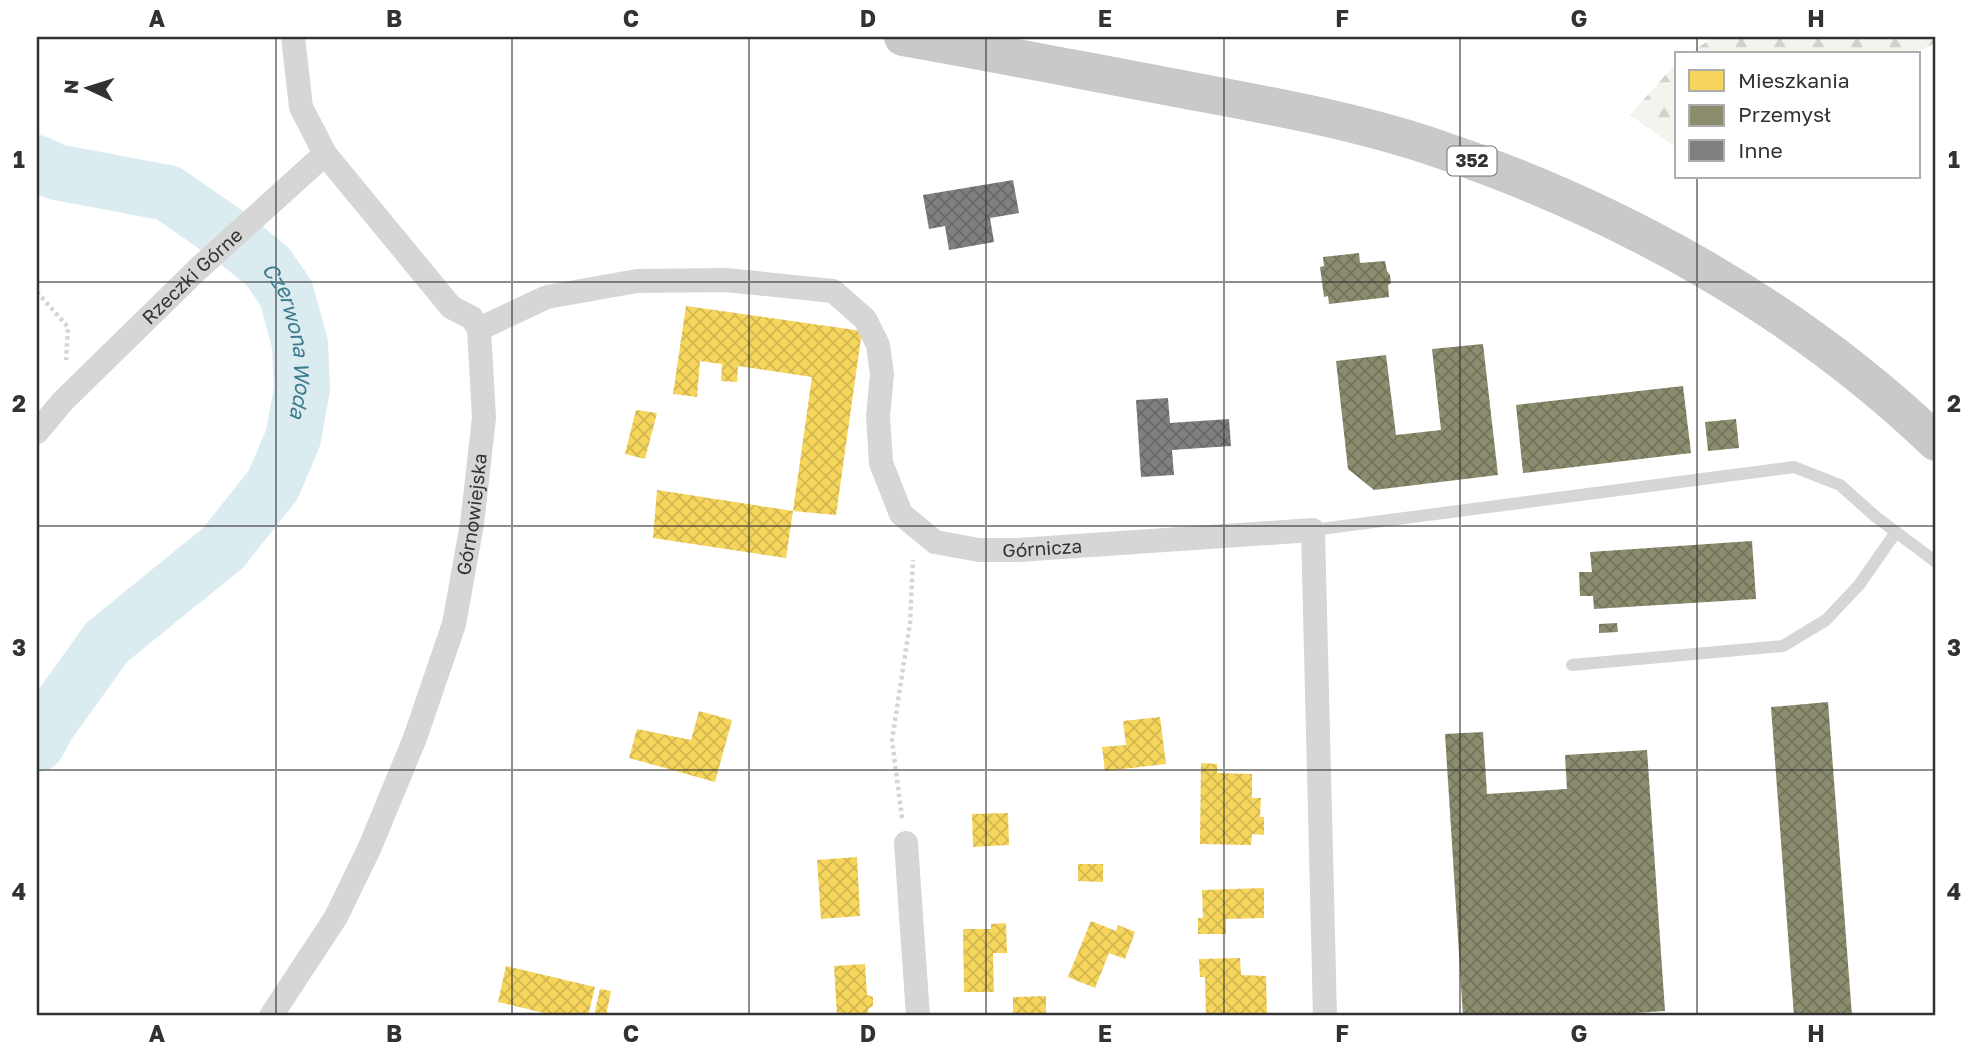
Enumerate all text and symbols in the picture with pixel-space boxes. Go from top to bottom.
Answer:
text: A [149,4,166,32]
text: B [386,4,402,32]
text: C [623,4,639,32]
text: D [860,4,876,32]
text: E [1098,4,1112,32]
text: F [1335,4,1349,32]
text: G [1571,4,1587,32]
text: H [1807,4,1825,32]
north arrow [52,52,122,122]
legend [1675,52,1920,178]
text: Mieszkania [1738,67,1850,93]
text: N [59,79,83,95]
text: Przemysł [1738,101,1831,127]
text: Inne [1738,137,1783,163]
text: 1 [13,145,25,173]
text: 1 [1948,145,1960,173]
road number: 352 [1448,146,1496,176]
street label: Rzeczki Górne [137,223,247,329]
water label: Czerwona Woda [257,257,316,422]
text: 2 [12,389,26,417]
text: 2 [1947,389,1961,417]
street label: Górnowiejska [451,452,491,577]
street label: Górnicza [1002,534,1083,561]
text: 3 [12,633,26,661]
text: 3 [1947,633,1961,661]
text: 4 [12,877,26,905]
text: 4 [1947,877,1961,905]
text: A [149,1019,166,1047]
text: B [386,1019,402,1047]
text: C [623,1019,639,1047]
text: D [860,1019,876,1047]
text: E [1098,1019,1112,1047]
text: F [1335,1019,1349,1047]
text: G [1571,1019,1587,1047]
text: H [1807,1019,1825,1047]

